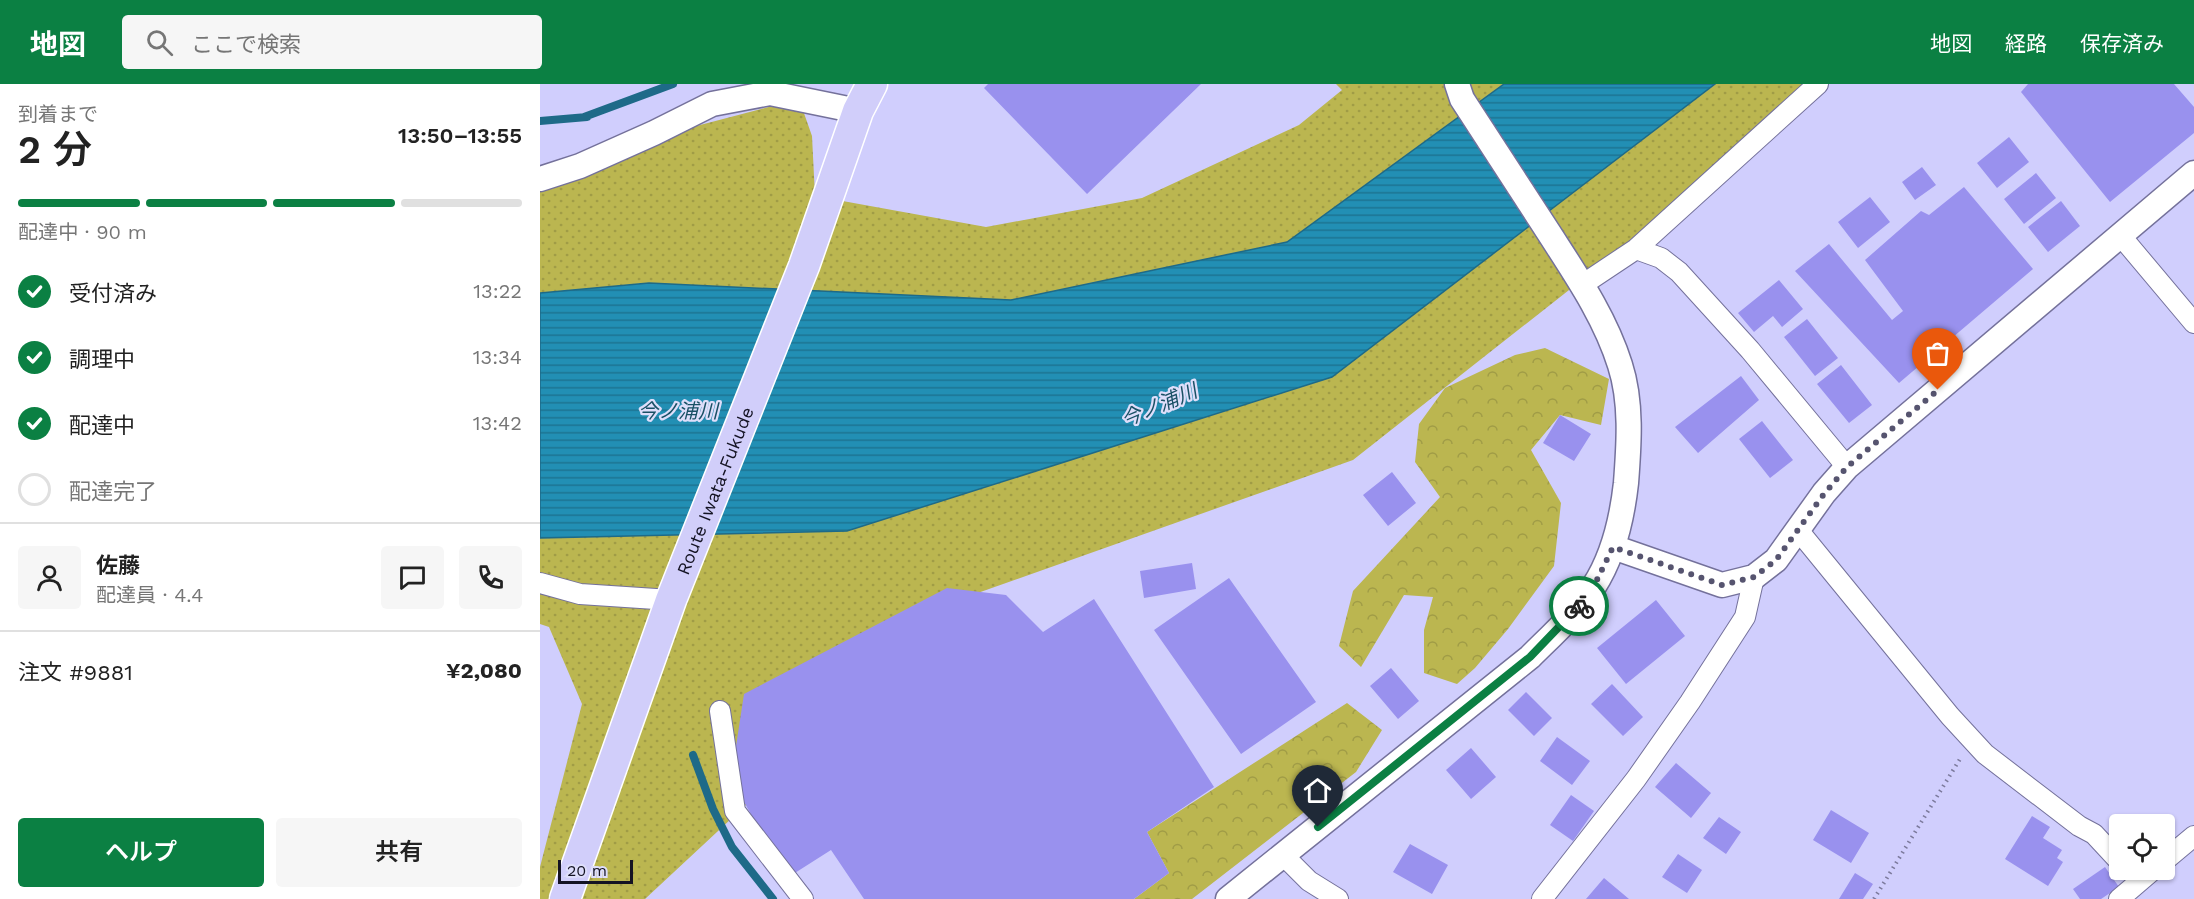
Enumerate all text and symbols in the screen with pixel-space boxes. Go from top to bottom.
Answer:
search box [122,15,542,69]
icon: search [143,26,176,59]
text: 地図 [30,28,86,61]
text: 地図 [1930,31,1972,56]
text: 経路 [2005,31,2047,56]
text: 保存済み [2080,31,2164,56]
text: ここで検索 [191,32,301,57]
text: 到着まで [18,102,98,126]
text: 13:50–13:55 [398,123,522,148]
text: 2 分 [18,127,92,172]
text: 配達中 · 90 m [18,220,147,244]
icon: check [18,275,51,308]
text: 13:22 [473,279,522,303]
text: 受付済み [69,281,157,306]
pin [1912,328,1963,390]
icon: bag [1921,337,1954,370]
icon: check [18,341,51,374]
text: 13:34 [473,345,522,369]
text: 調理中 [69,347,135,372]
water label: 今ノ浦川 [1117,378,1202,432]
water label: 今ノ浦川 [638,399,720,423]
street label: Route Iwata-Fukude [672,404,757,577]
icon: check [18,407,51,440]
text: 13:42 [473,411,522,435]
text: 配達中 [69,413,135,438]
text: 配達完了 [69,479,157,504]
button: person [18,546,81,609]
button: chat [381,546,444,609]
button: phone [459,546,522,609]
text: 佐藤 [96,553,140,578]
courier [1549,576,1609,636]
text: 配達員 · 4.4 [96,583,204,607]
icon: bike [1563,590,1596,623]
text: ¥2,080 [446,658,522,683]
text: 注文 #9881 [18,660,133,685]
pin [1292,765,1343,827]
icon: home [1301,774,1334,807]
map controls [2109,814,2175,880]
button: locate [2109,814,2175,880]
button: ヘルプ [18,818,264,887]
button: 共有 [276,818,522,887]
scale bar [558,857,633,884]
text: 20 m [567,861,607,880]

